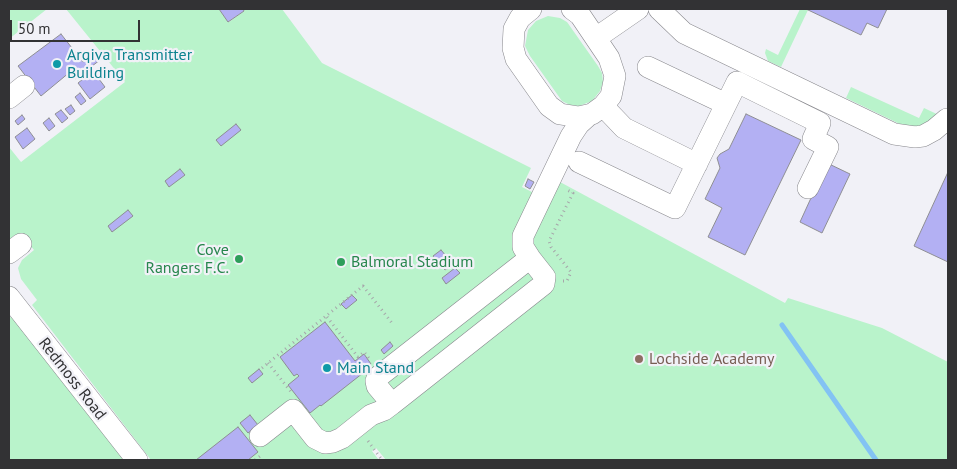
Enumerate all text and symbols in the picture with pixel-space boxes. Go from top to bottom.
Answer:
scale bar [12,10,142,42]
text: 50 m [18,19,51,38]
place label: Arqiva Transmitter Building [67,45,192,83]
marker: Arqiva Transmitter Building [51,58,63,70]
place label: Cove Rangers F.C. [146,240,229,278]
place label: Balmoral Stadium [351,252,473,272]
marker: Cove Rangers F.C. [233,253,245,265]
marker: Balmoral Stadium [335,256,347,268]
street label: Redmoss Road [34,334,110,424]
place label: Lochside Academy [649,349,774,369]
marker: Lochside Academy [633,353,645,365]
place label: Main Stand [337,358,414,378]
marker: Main Stand [321,362,333,374]

